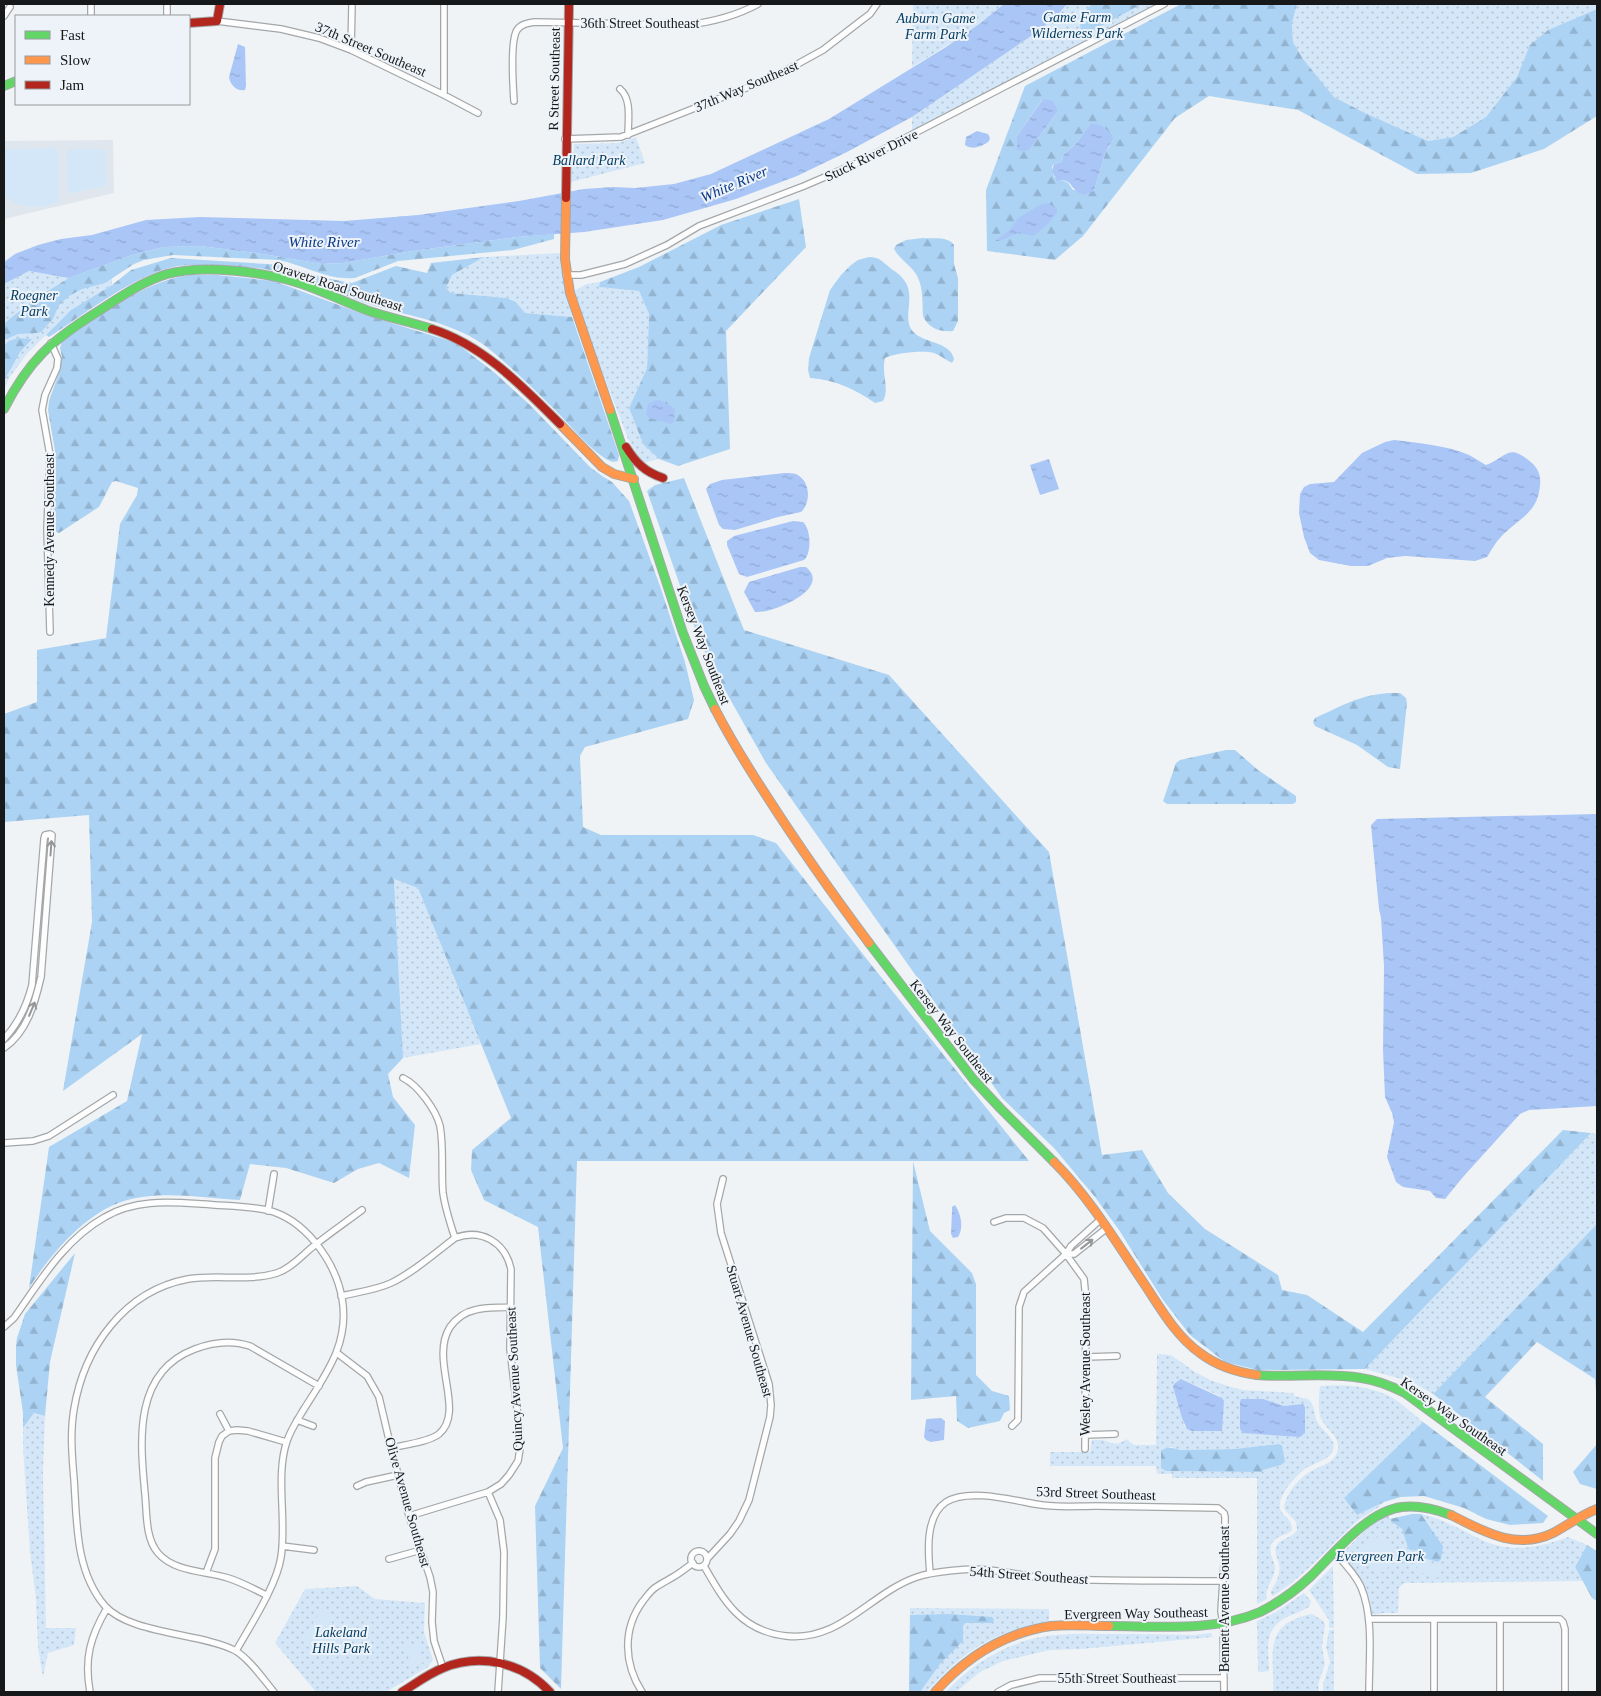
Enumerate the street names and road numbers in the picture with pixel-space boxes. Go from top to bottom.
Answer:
street label: 36th Street Southeast [581,16,700,31]
street label: 37th Street Southeast [313,19,429,80]
street label: R Street Southeast [546,27,563,131]
street label: 37th Way Southeast [692,58,800,115]
street label: Stuck River Drive [822,126,920,185]
street label: Oravetz Road Southeast [271,258,405,315]
street label: Kennedy Avenue Southeast [42,453,57,607]
street label: Kersey Way Southeast [674,584,733,707]
street label: Kersey Way Southeast [907,977,996,1086]
street label: Stuart Avenue Southeast [723,1263,776,1399]
street label: Wesley Avenue Southeast [1078,1292,1093,1436]
street label: Quincy Avenue Southeast [503,1306,526,1451]
street label: Kersey Way Southeast [1398,1374,1510,1459]
street label: Olive Avenue Southeast [382,1436,433,1569]
street label: 53rd Street Southeast [1036,1484,1156,1503]
street label: Bennett Avenue Southeast [1217,1526,1232,1672]
street label: 54th Street Southeast [969,1564,1089,1587]
street label: Evergreen Way Southeast [1064,1605,1208,1622]
street label: 55th Street Southeast [1058,1671,1177,1686]

